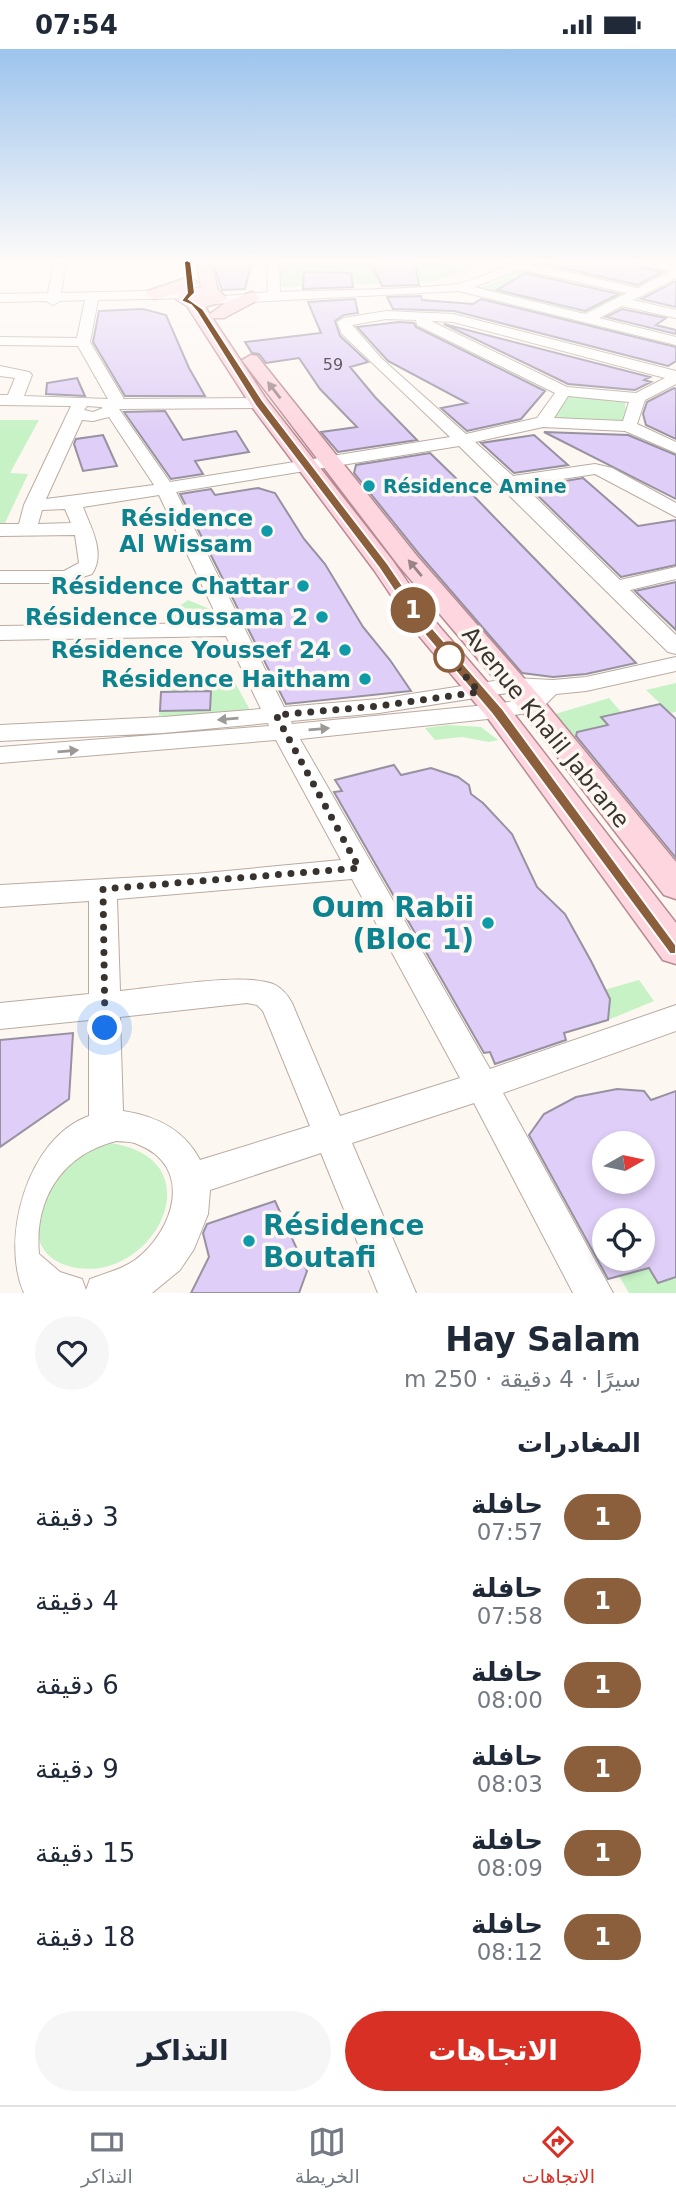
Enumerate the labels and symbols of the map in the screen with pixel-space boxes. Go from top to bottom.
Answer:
house number: 59 [323,355,343,374]
one-way arrow [267,381,281,399]
place label: Résidence Amine [383,475,567,497]
marker: Résidence Amine [361,478,377,494]
place label: Résidence Al Wissam [119,505,253,557]
marker: Résidence Al Wissam [259,523,275,539]
one-way arrow [408,560,423,577]
place label: Résidence Chattar [51,573,290,599]
marker: Résidence Chattar [295,578,311,594]
line badge: 1 [390,587,436,633]
place label: Résidence Oussama 2 [25,604,308,630]
marker: Résidence Oussama 2 [314,609,330,625]
street label: Avenue Khalil Jabrane [457,621,635,833]
place label: Résidence Youssef 24 [51,637,331,663]
marker: Résidence Youssef 24 [337,642,353,658]
unlabelled marker [434,642,464,672]
place label: Résidence Haitham [101,666,351,692]
marker: Résidence Haitham [357,671,373,687]
one-way arrow [216,714,238,725]
one-way arrow [308,723,330,734]
one-way arrow [57,745,79,756]
place label: Oum Rabii (Bloc 1) [312,891,474,956]
marker: Oum Rabii (Bloc 1) [480,915,496,931]
your location [87,1010,122,1045]
north arrow [592,1131,654,1193]
place label: Résidence Boutafi [263,1209,424,1274]
marker: Résidence Boutafi [241,1233,257,1249]

